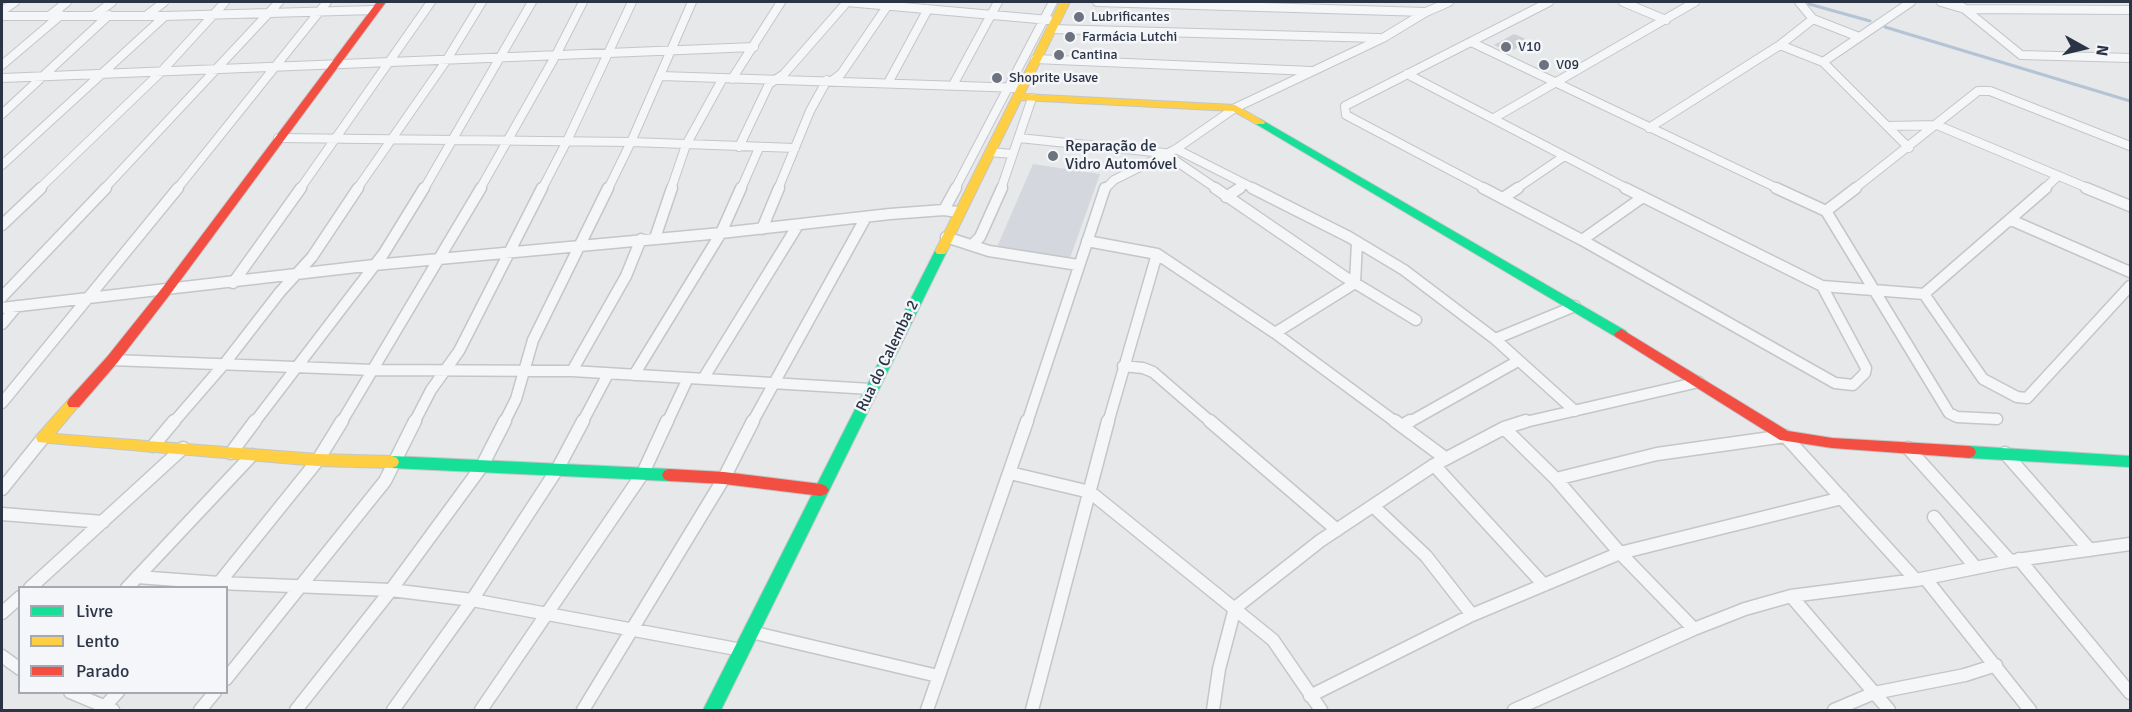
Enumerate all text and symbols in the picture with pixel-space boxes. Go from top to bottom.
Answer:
place label: Lubrificantes [1091,9,1170,25]
marker: Lubrificantes [1072,10,1086,24]
north arrow [2054,18,2114,78]
place label: Farmácia Lutchi [1082,29,1177,45]
marker: Farmácia Lutchi [1063,30,1077,44]
place label: V10 [1518,39,1541,55]
marker: V10 [1499,40,1513,54]
text: N [2091,44,2113,57]
place label: Cantina [1071,47,1118,63]
marker: Cantina [1052,48,1066,62]
place label: V09 [1556,57,1579,73]
marker: V09 [1537,58,1551,72]
place label: Shoprite Usave [1009,70,1098,86]
marker: Shoprite Usave [990,71,1004,85]
place label: Reparação de Vidro Automóvel [1065,137,1177,175]
marker: Reparação de Vidro Automóvel [1046,149,1060,163]
street label: Rua do Calemba 2 [853,297,923,415]
legend [18,586,228,694]
text: Livre [76,600,113,622]
text: Lento [76,630,119,652]
text: Parado [76,660,129,682]

